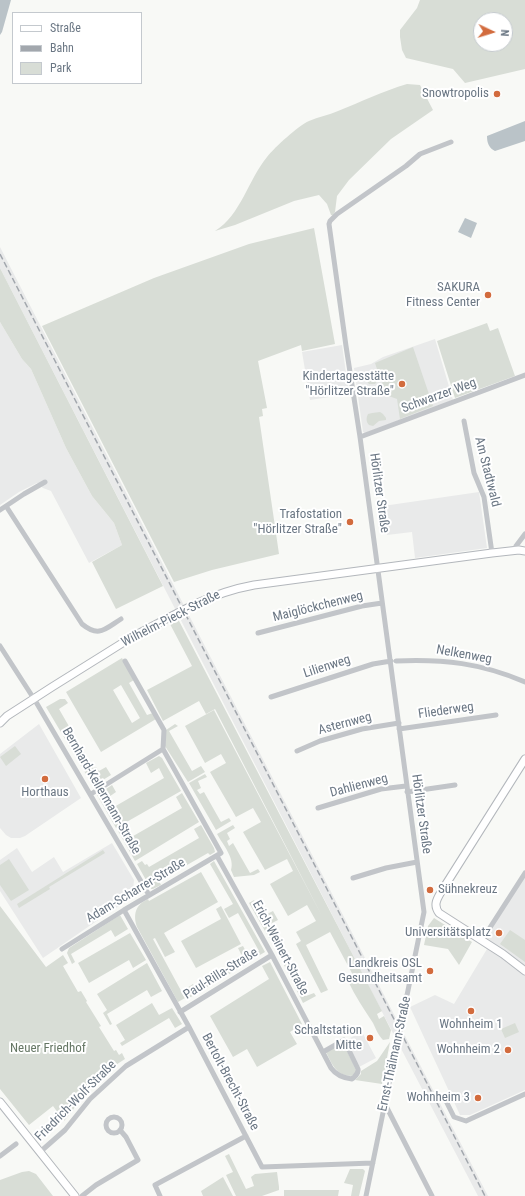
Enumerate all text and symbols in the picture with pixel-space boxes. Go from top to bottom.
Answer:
legend [12,12,142,84]
north arrow [473,12,513,52]
text: Straße [50,21,81,35]
text: N [498,29,511,37]
text: Bahn [50,41,74,55]
text: Park [50,61,71,75]
place label: Snowtropolis [422,86,489,102]
marker: Snowtropolis [492,89,502,99]
place label: SAKURA Fitness Center [406,280,480,311]
marker: SAKURA Fitness Center [483,290,493,300]
place label: Kindertagesstätte "Hörlitzer Straße" [303,369,394,400]
street label: Schwarzer Weg [399,375,479,417]
marker: Kindertagesstätte "Hörlitzer Straße" [397,379,407,389]
street label: Am Stadtwald [471,435,503,509]
street label: Hörlitzer Straße [366,452,392,534]
place label: Trafostation "Hörlitzer Straße" [253,507,342,538]
marker: Trafostation "Hörlitzer Straße" [345,517,355,527]
street label: Wilhelm-Pieck-Straße [119,587,223,651]
street label: Maiglöckchenweg [271,588,365,626]
street label: Nelkenweg [435,642,493,668]
street label: Lilienweg [302,652,352,682]
street label: Fliederweg [417,699,475,723]
street label: Asternweg [317,709,373,739]
street label: Bernhard-Kellermann-Straße [58,725,144,857]
street label: Dahlienweg [328,771,390,801]
street label: Hörlitzer Straße [408,773,434,855]
marker: Horthaus [40,774,50,784]
place label: Horthaus [21,785,69,801]
street label: Adam-Scharrer-Straße [84,855,188,927]
place label: Sühnekreuz [438,882,497,898]
marker: Sühnekreuz [425,885,435,895]
street label: Erich-Weinert-Straße [249,898,311,998]
place label: Universitätsplatz [405,925,491,941]
marker: Universitätsplatz [494,928,504,938]
street label: Paul-Rilla-Straße [181,945,261,1003]
place label: Landkreis OSL Gesundheitsamt [338,956,422,987]
marker: Landkreis OSL Gesundheitsamt [425,966,435,976]
street label: Ernst-Thälmann-Straße [375,995,415,1113]
marker: Wohnheim 1 [466,1006,476,1016]
place label: Wohnheim 1 [439,1017,503,1033]
place label: Schaltstation Mitte [294,1023,362,1054]
street label: Bertolt-Brecht-Straße [198,1031,262,1133]
marker: Schaltstation Mitte [365,1033,375,1043]
park label: Neuer Friedhof [10,1041,86,1057]
place label: Wohnheim 2 [437,1042,500,1058]
marker: Wohnheim 2 [503,1045,513,1055]
street label: Friedrich-Wolf-Straße [32,1057,120,1145]
place label: Wohnheim 3 [407,1090,470,1106]
marker: Wohnheim 3 [473,1093,483,1103]

